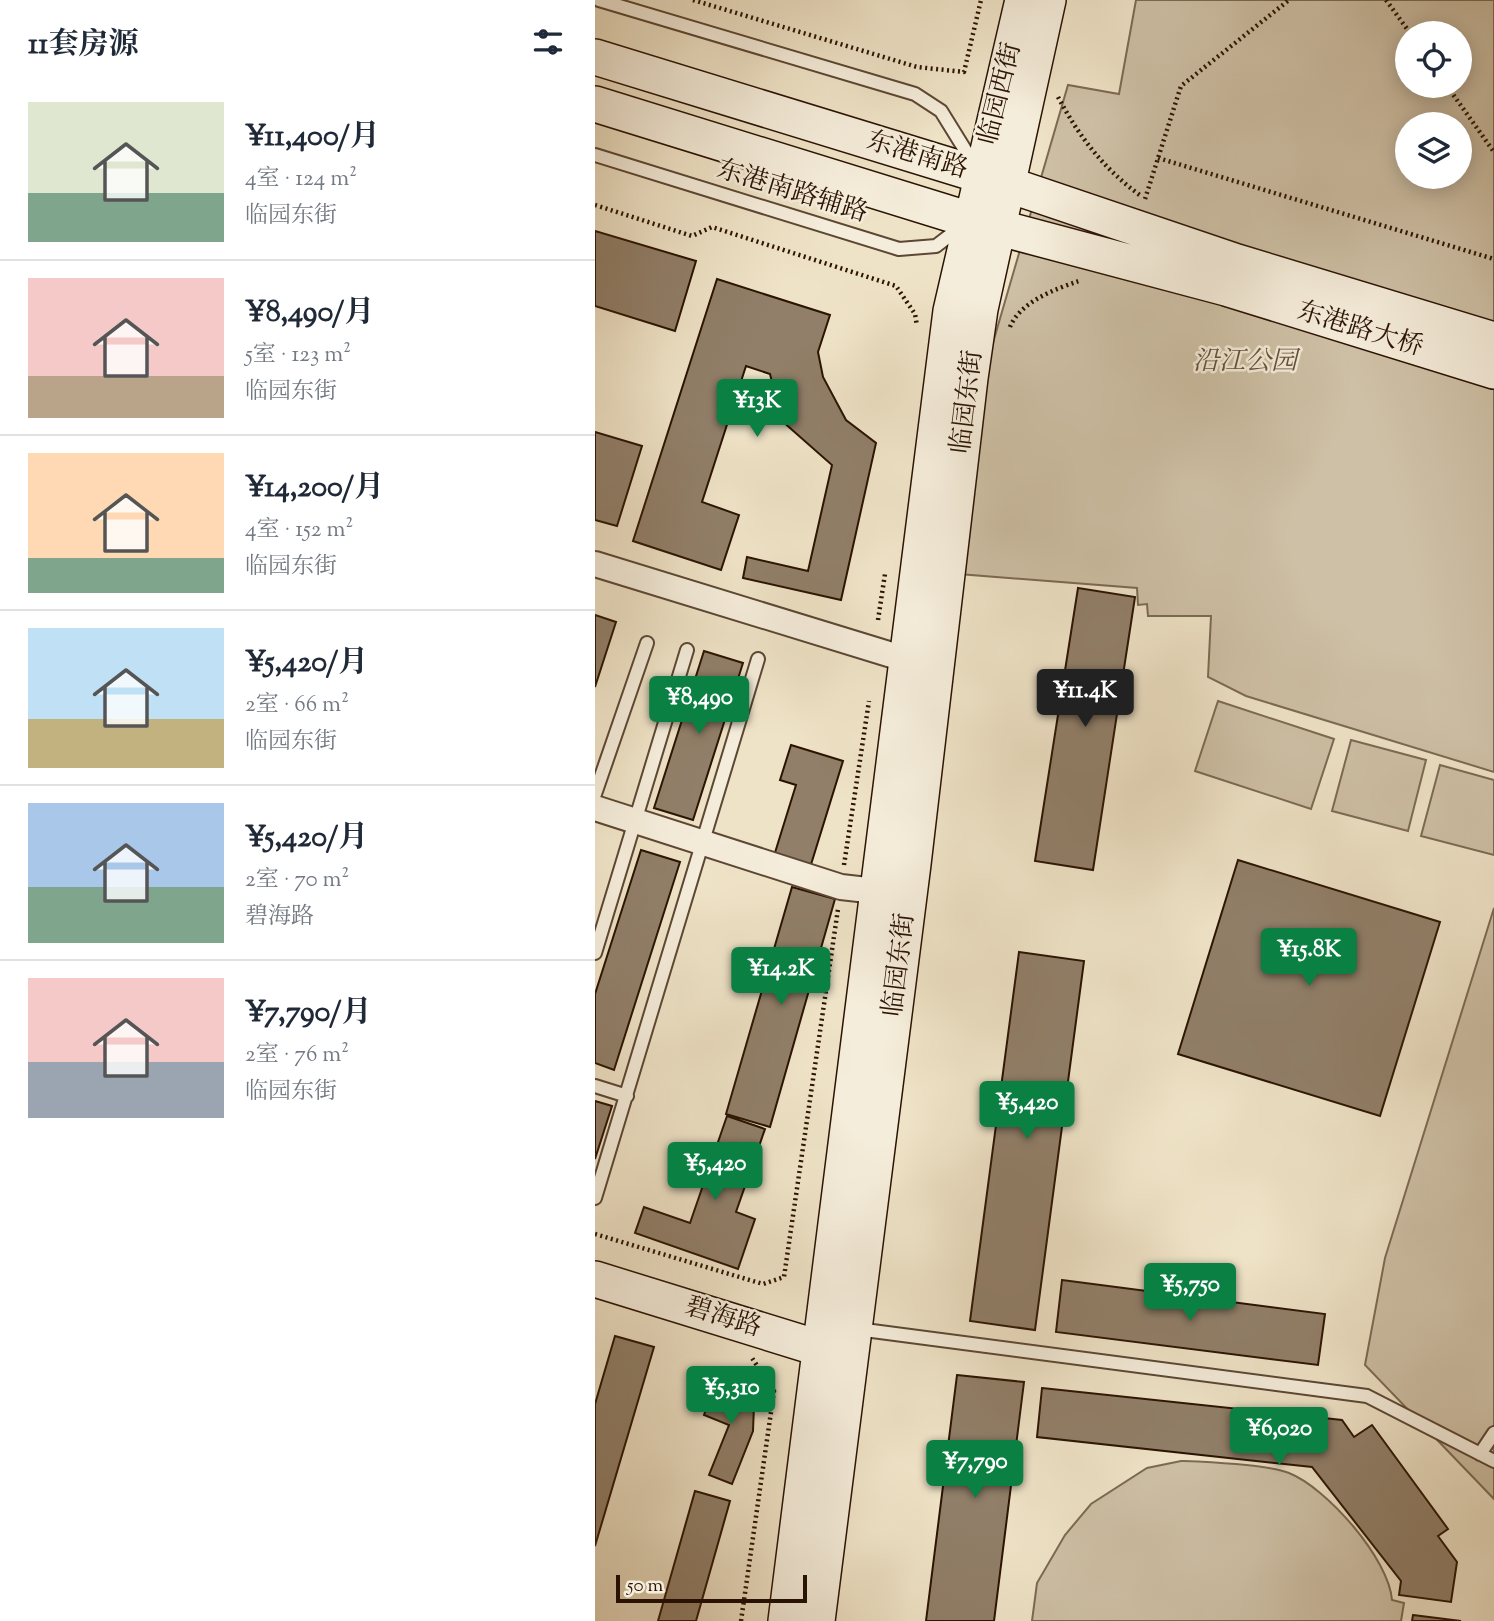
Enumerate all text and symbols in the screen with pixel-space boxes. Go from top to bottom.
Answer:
map controls [1395,21,1472,189]
button: locate [1395,21,1472,98]
icon: filters [529,23,567,61]
text: 11套房源 [28,24,138,67]
street label: 临园西街 [970,39,1032,149]
button: layers [1395,112,1472,189]
text: ¥11,400/月 [245,116,380,159]
street label: 东港南路 [862,123,972,189]
icon: home [84,130,168,214]
street label: 东港南路辅路 [712,152,872,232]
text: 4室 · 124 m² [245,163,357,196]
text: 临园东街 [245,200,337,233]
text: ¥8,490/月 [245,292,374,335]
street label: 东港路大桥 [1292,293,1428,367]
icon: home [84,306,168,390]
text: 5室 · 123 m² [245,339,351,372]
park label: 沿江公园 [1193,344,1301,381]
street label: 临园东街 [943,348,993,456]
text: 临园东街 [245,376,337,409]
pin: ¥13K [716,380,798,439]
text: ¥13K [733,385,781,418]
text: ¥14,200/月 [245,467,384,510]
icon: home [84,481,168,565]
text: 4室 · 152 m² [245,514,353,547]
text: 临园东街 [245,551,337,584]
text: ¥5,420/月 [245,642,368,685]
icon: home [84,656,168,740]
pin: ¥11.4K [1028,670,1142,729]
text: ¥11.4K [1053,675,1117,708]
pin: ¥8,490 [642,676,756,736]
text: ¥8,490 [665,682,733,715]
text: 2室 · 66 m² [245,689,349,722]
text: 临园东街 [245,726,337,759]
text: ¥5,420/月 [245,817,368,860]
icon: home [84,831,168,915]
text: 2室 · 70 m² [245,864,349,897]
text: 碧海路 [245,901,314,934]
street label: 临园东街 [875,911,925,1019]
pin: ¥15.8K [1252,928,1366,988]
text: ¥15.8K [1277,934,1341,967]
pin: ¥14.2K [724,948,838,1007]
text: ¥14.2K [747,953,815,986]
text: ¥7,790/月 [245,992,371,1035]
icon: home [84,1006,168,1090]
text: 2室 · 76 m² [245,1039,349,1072]
text: 临园东街 [245,1076,337,1109]
pin: ¥5,420 [970,1082,1084,1141]
text: ¥5,420 [996,1087,1058,1120]
pin: ¥5,420 [658,1142,772,1202]
text: ¥5,420 [684,1148,746,1181]
pin: ¥5,750 [1133,1264,1247,1323]
text: ¥5,750 [1160,1269,1220,1302]
street label: 碧海路 [680,1289,766,1347]
pin: ¥5,310 [674,1366,788,1426]
text: ¥5,310 [702,1372,760,1405]
pin: ¥6,020 [1222,1408,1336,1467]
text: ¥6,020 [1246,1413,1312,1446]
pin: ¥7,790 [918,1440,1032,1500]
text: ¥7,790 [942,1446,1008,1479]
scale bar [616,1572,807,1604]
text: 50 m [627,1573,663,1600]

